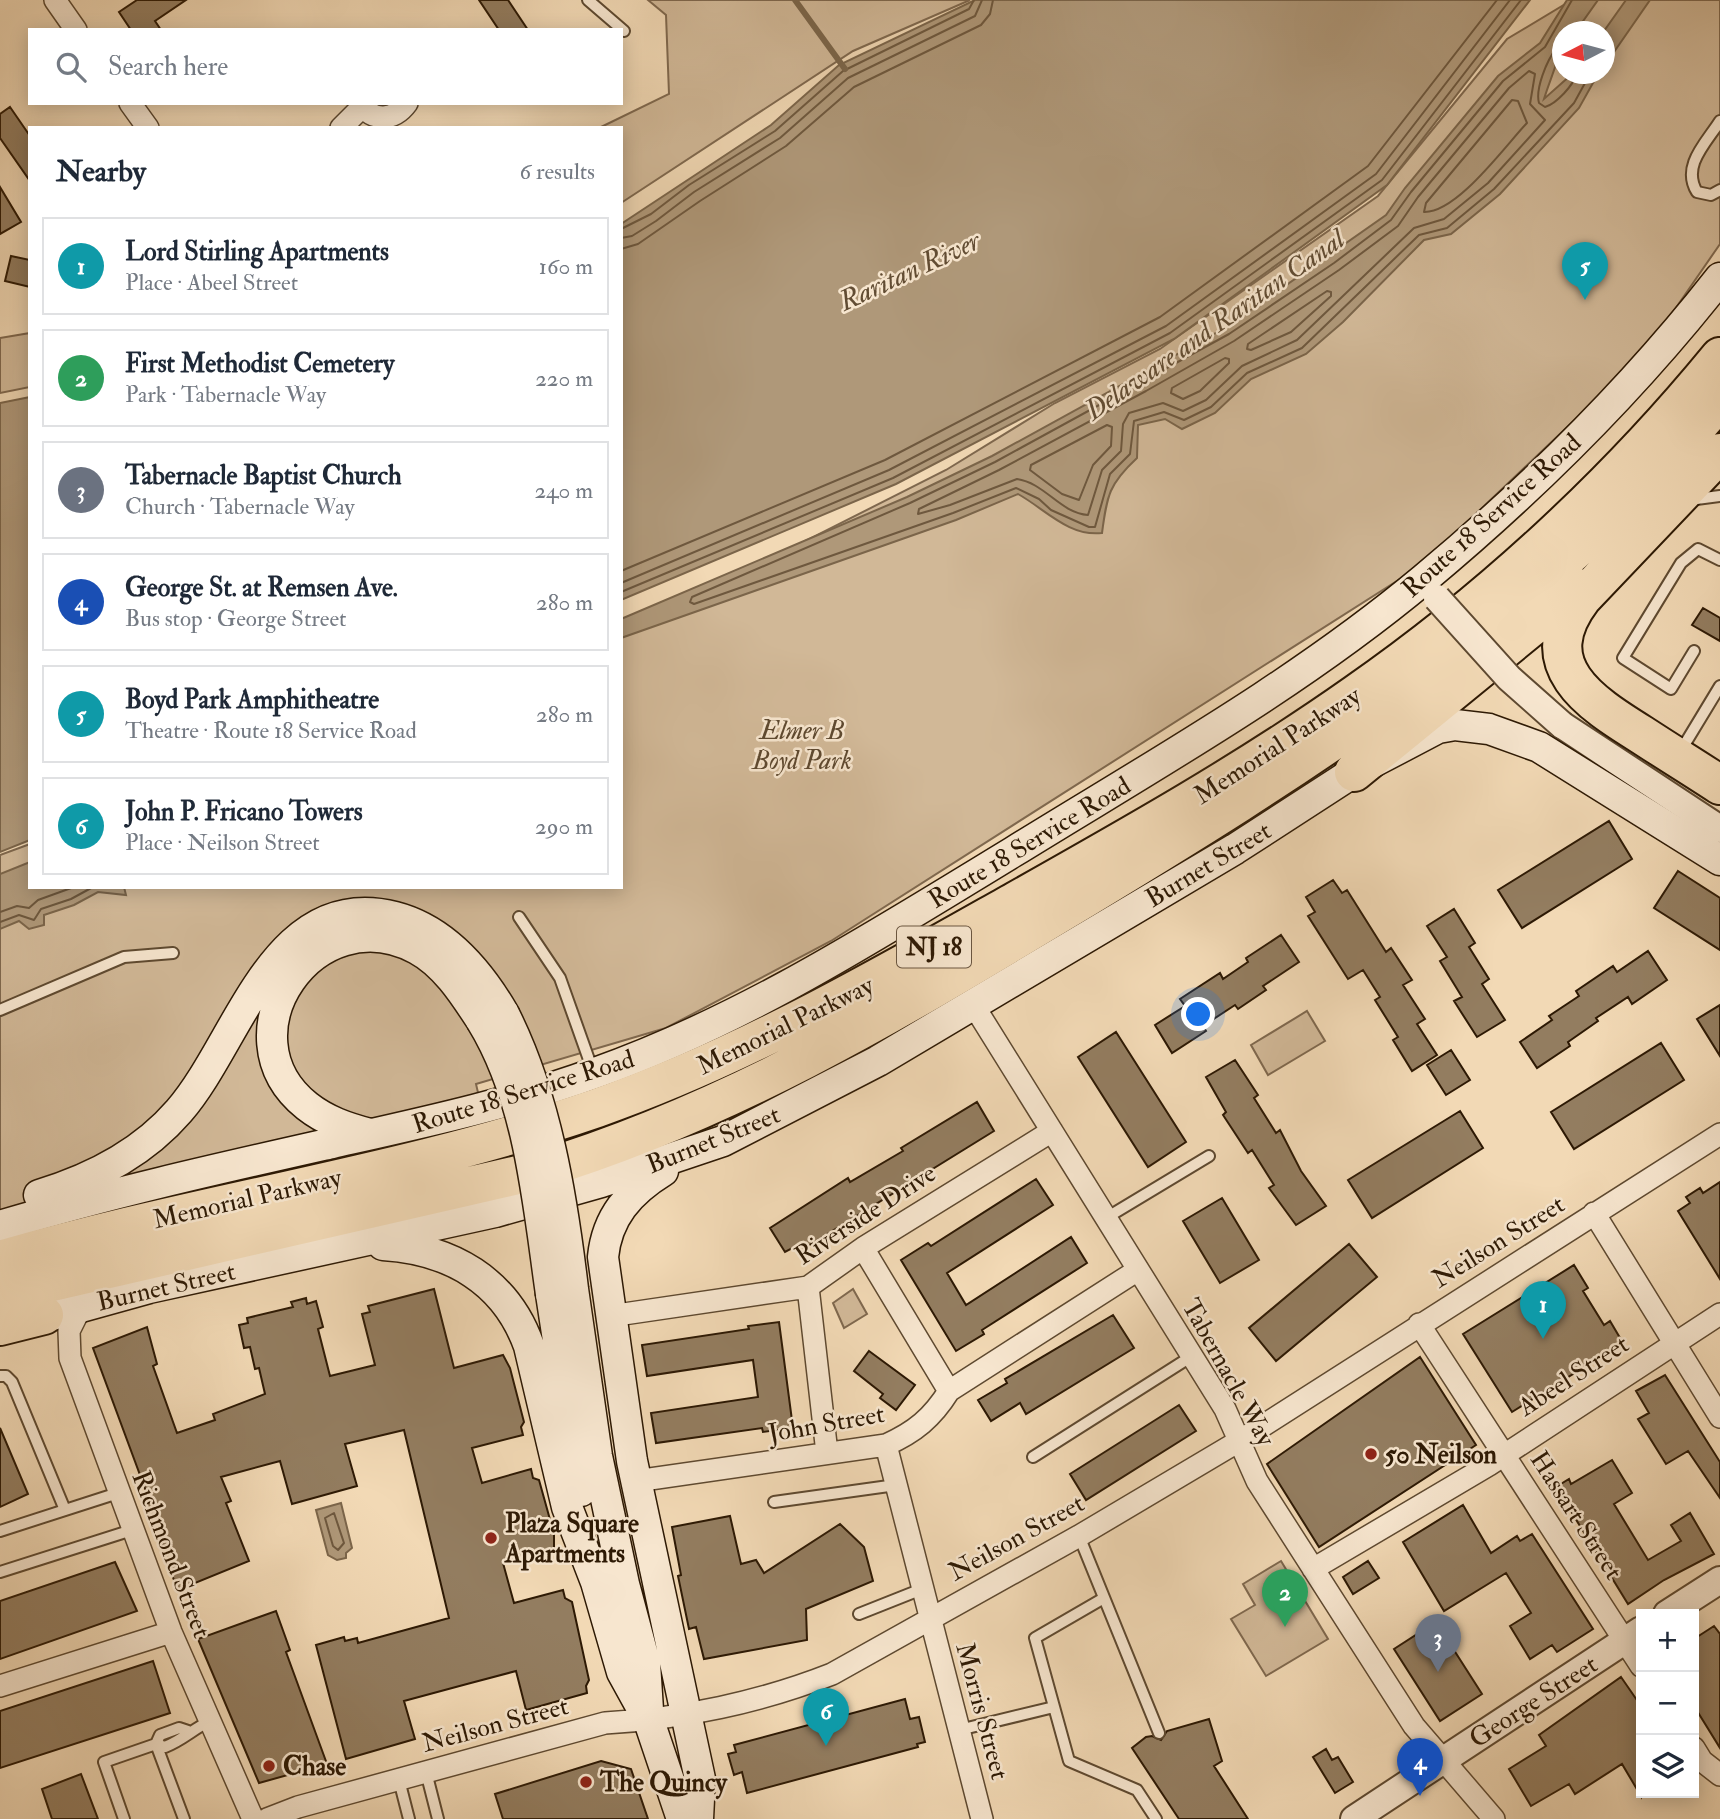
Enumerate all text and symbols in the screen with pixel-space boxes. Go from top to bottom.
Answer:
north arrow [1552,21,1615,84]
search box [28,28,623,105]
icon: search [52,48,90,86]
text: Search here [108,51,228,83]
text: Nearby [56,153,146,190]
text: 6 results [520,157,595,186]
water label: Delaware and Raritan Canal [1077,221,1354,429]
water label: Raritan River [833,223,987,320]
text: Lord Stirling Apartments [125,236,389,268]
pin: 5 [1562,242,1608,300]
text: 1 [77,252,85,281]
text: 160 m [539,252,593,281]
text: Place · Abeel Street [125,268,298,297]
text: First Methodist Cemetery [125,348,395,380]
text: 2 [75,364,87,393]
text: 220 m [535,364,593,393]
text: Park · Tabernacle Way [125,380,326,409]
street label: Route 18 Service Road [1395,427,1588,605]
text: Tabernacle Baptist Church [125,460,402,492]
text: 3 [77,476,85,505]
text: 240 m [534,476,593,505]
text: Church · Tabernacle Way [125,492,355,521]
text: George St. at Remsen Ave. [125,572,398,604]
text: 4 [75,588,87,617]
text: 280 m [536,588,593,617]
text: Bus stop · George Street [125,604,347,633]
street label: Memorial Parkway [1188,680,1367,812]
text: Boyd Park Amphitheatre [125,684,379,716]
text: 5 [76,700,86,729]
text: 280 m [536,700,593,729]
park label: Elmer B Boyd Park [750,715,852,777]
text: Theatre · Route 18 Service Road [125,716,417,745]
street label: Route 18 Service Road [923,770,1137,916]
text: John P. Fricano Towers [125,796,363,828]
text: 6 [75,812,87,841]
text: 290 m [535,812,593,841]
street label: Burnet Street [1140,815,1277,915]
text: Place · Neilson Street [125,828,320,857]
road number: NJ 18 [897,926,971,967]
street label: Memorial Parkway [692,969,879,1082]
your location [1181,997,1215,1031]
street label: Route 18 Service Road [408,1043,638,1141]
street label: Burnet Street [642,1099,785,1181]
street label: Riverside Drive [789,1157,942,1272]
street label: Memorial Parkway [150,1162,345,1236]
street label: Neilson Street [1426,1188,1571,1295]
street label: Burnet Street [94,1256,239,1318]
pin: 1 [1520,1281,1566,1339]
street label: Tabernacle Way [1174,1293,1282,1452]
street label: Abeel Street [1511,1328,1635,1424]
street label: John Street [764,1398,887,1450]
place label: 50 Neilson [1385,1439,1498,1471]
street label: Hassart Street [1523,1445,1630,1586]
marker: 50 Neilson [1363,1446,1379,1462]
street label: Richmond Street [125,1466,218,1642]
street label: Neilson Street [943,1487,1090,1588]
place label: Plaza Square Apartments [504,1508,639,1571]
marker: Plaza Square Apartments [483,1530,499,1546]
pin: 2 [1262,1569,1308,1627]
map controls [1636,1609,1699,1798]
button: + [1636,1609,1699,1672]
pin: 3 [1415,1614,1461,1672]
street label: Morris Street [948,1639,1016,1783]
street label: George Street [1463,1648,1604,1755]
button: − [1636,1672,1699,1735]
pin: 6 [803,1688,849,1746]
street label: Neilson Street [419,1690,572,1760]
button: layers [1636,1735,1699,1798]
pin: 4 [1397,1738,1443,1796]
place label: Chase [283,1751,346,1783]
marker: Chase [261,1758,277,1774]
place label: The Quincy [599,1767,728,1800]
marker: The Quincy [578,1774,594,1790]

